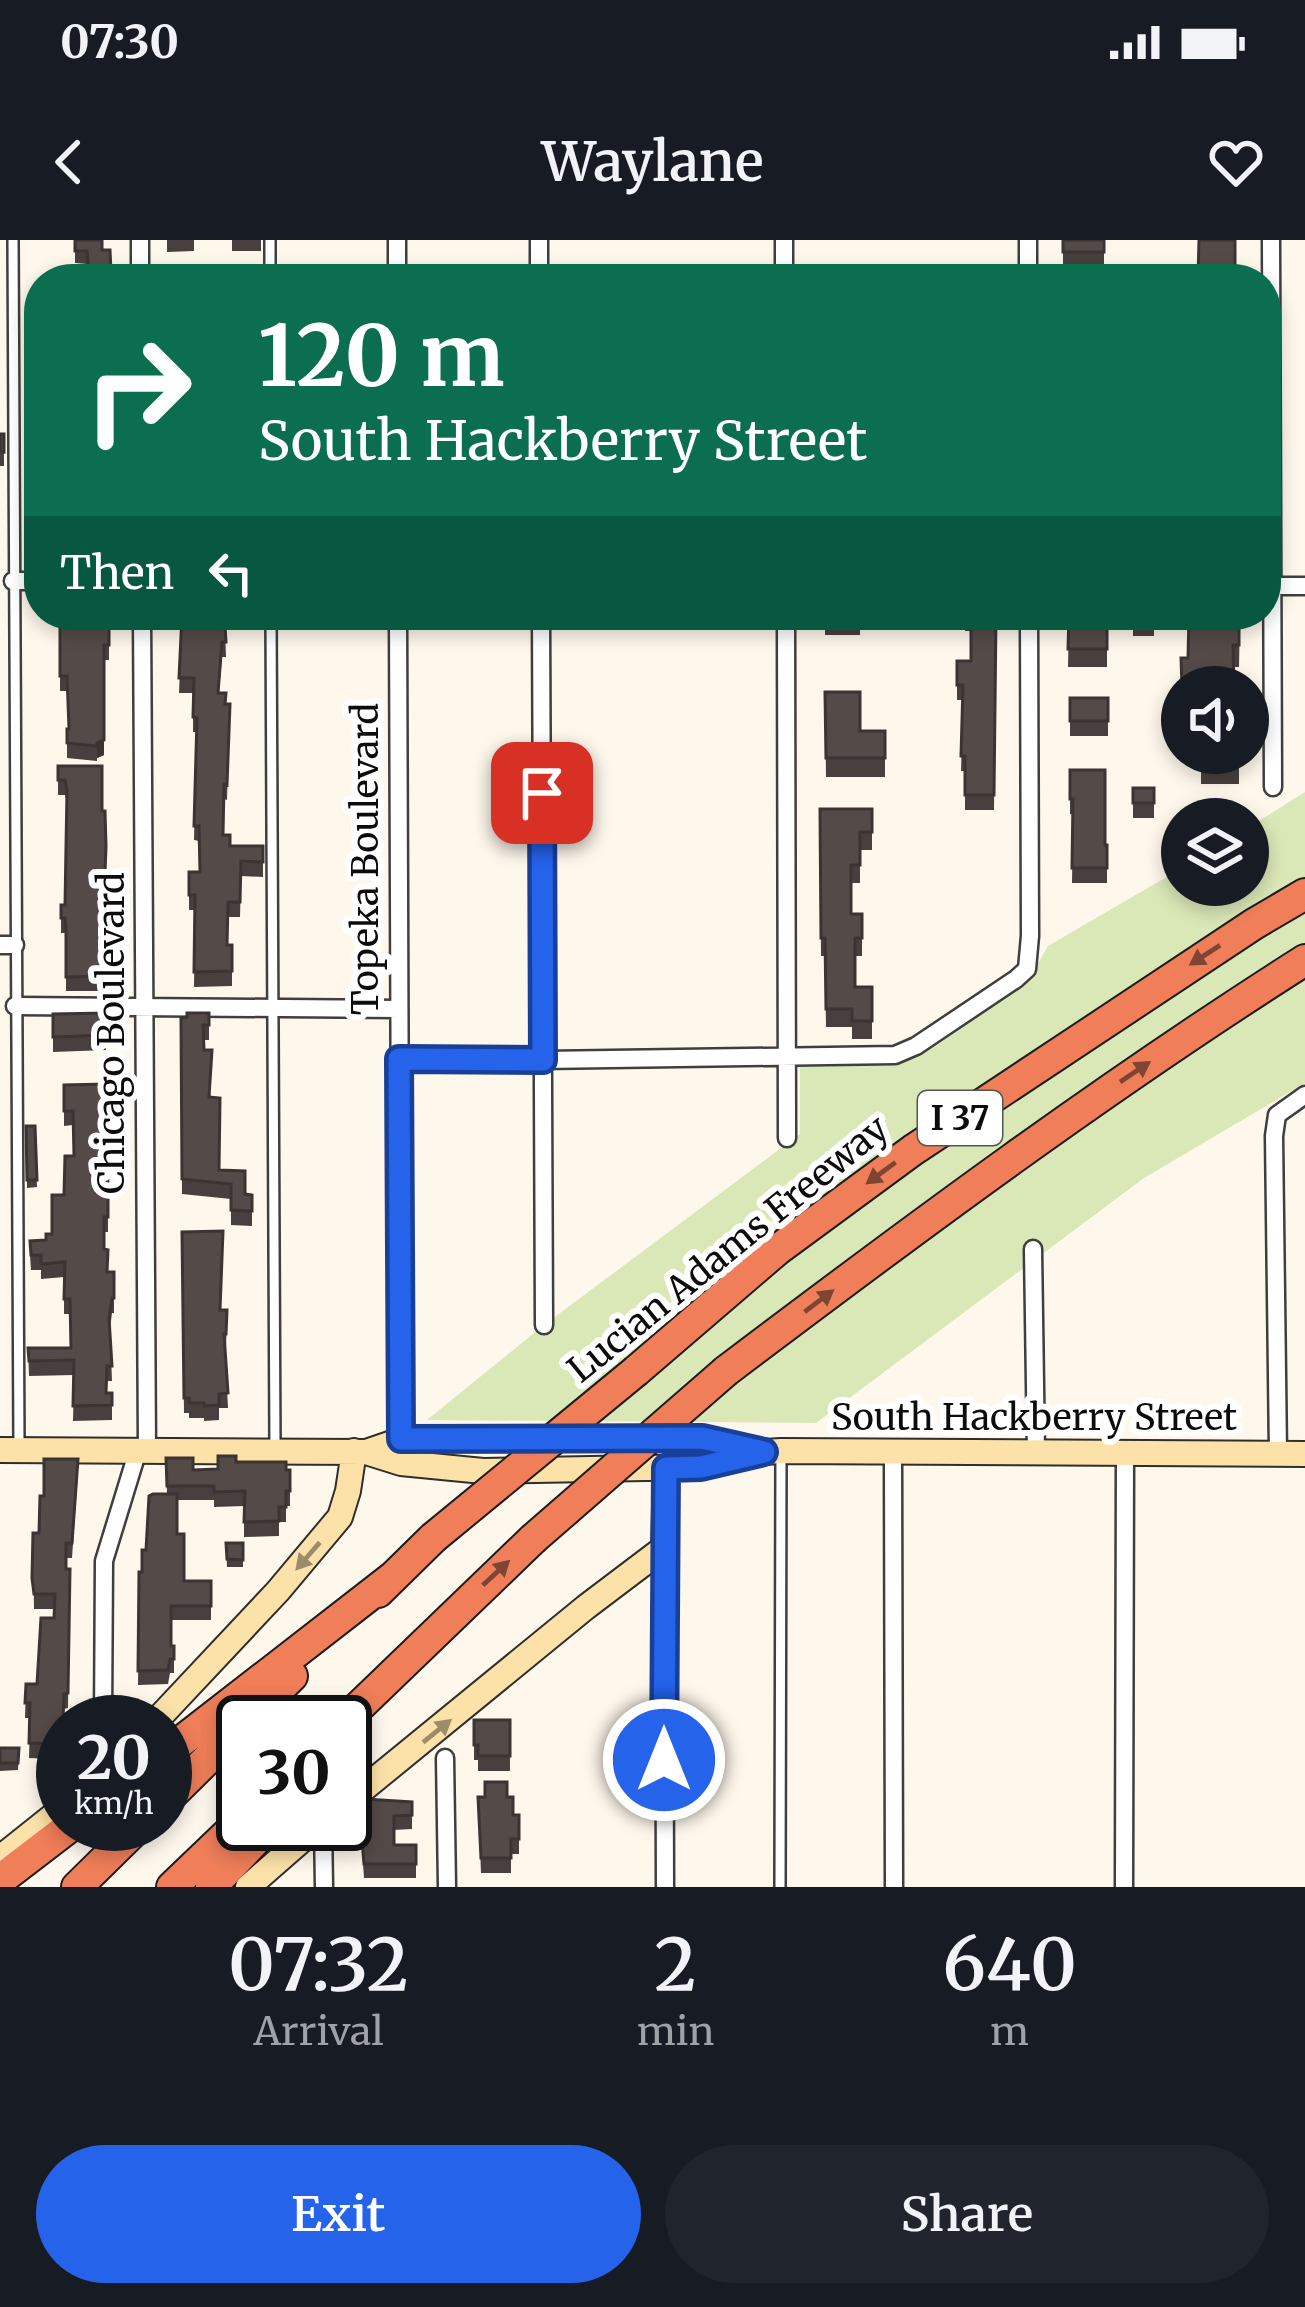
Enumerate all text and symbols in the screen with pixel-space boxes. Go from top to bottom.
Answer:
text: 07:30 [60,14,179,70]
text: Waylane [541,128,764,196]
icon: back [36,129,102,195]
icon: heart [1203,129,1269,195]
text: 120 m [258,303,505,409]
icon: right [60,312,216,468]
text: South Hackberry Street [258,407,867,475]
icon: left [198,540,264,606]
text: Then [60,545,174,601]
map controls [1161,666,1269,906]
button: sound [1161,666,1269,774]
street label: Topeka Boulevard [343,703,388,1015]
pin [491,742,593,844]
icon: arrive [509,760,575,826]
button: layers [1161,798,1269,906]
street label: Chicago Boulevard [89,872,134,1194]
one-way arrow [1189,944,1222,966]
one-way arrow [1119,1061,1151,1084]
road number: I 37 [918,1091,1002,1145]
street label: Lucian Adams Freeway [559,1106,897,1392]
one-way arrow [865,1160,897,1184]
one-way arrow [803,1289,835,1313]
street label: South Hackberry Street [831,1395,1237,1440]
one-way arrow [296,1540,322,1570]
one-way arrow [481,1560,510,1587]
speed limit sign: 30 [216,1695,372,1851]
position arrow [601,1697,727,1823]
one-way arrow [421,1719,452,1744]
text: 20 [77,1720,151,1795]
text: km/h [74,1784,154,1822]
text: 07:32 [228,1919,409,2010]
text: 2 [654,1919,697,2010]
text: 640 [942,1919,1077,2010]
text: Arrival [253,2007,384,2056]
text: min [637,2007,714,2056]
text: m [990,2007,1029,2056]
button: Exit [36,2145,641,2283]
button: Share [665,2145,1269,2283]

